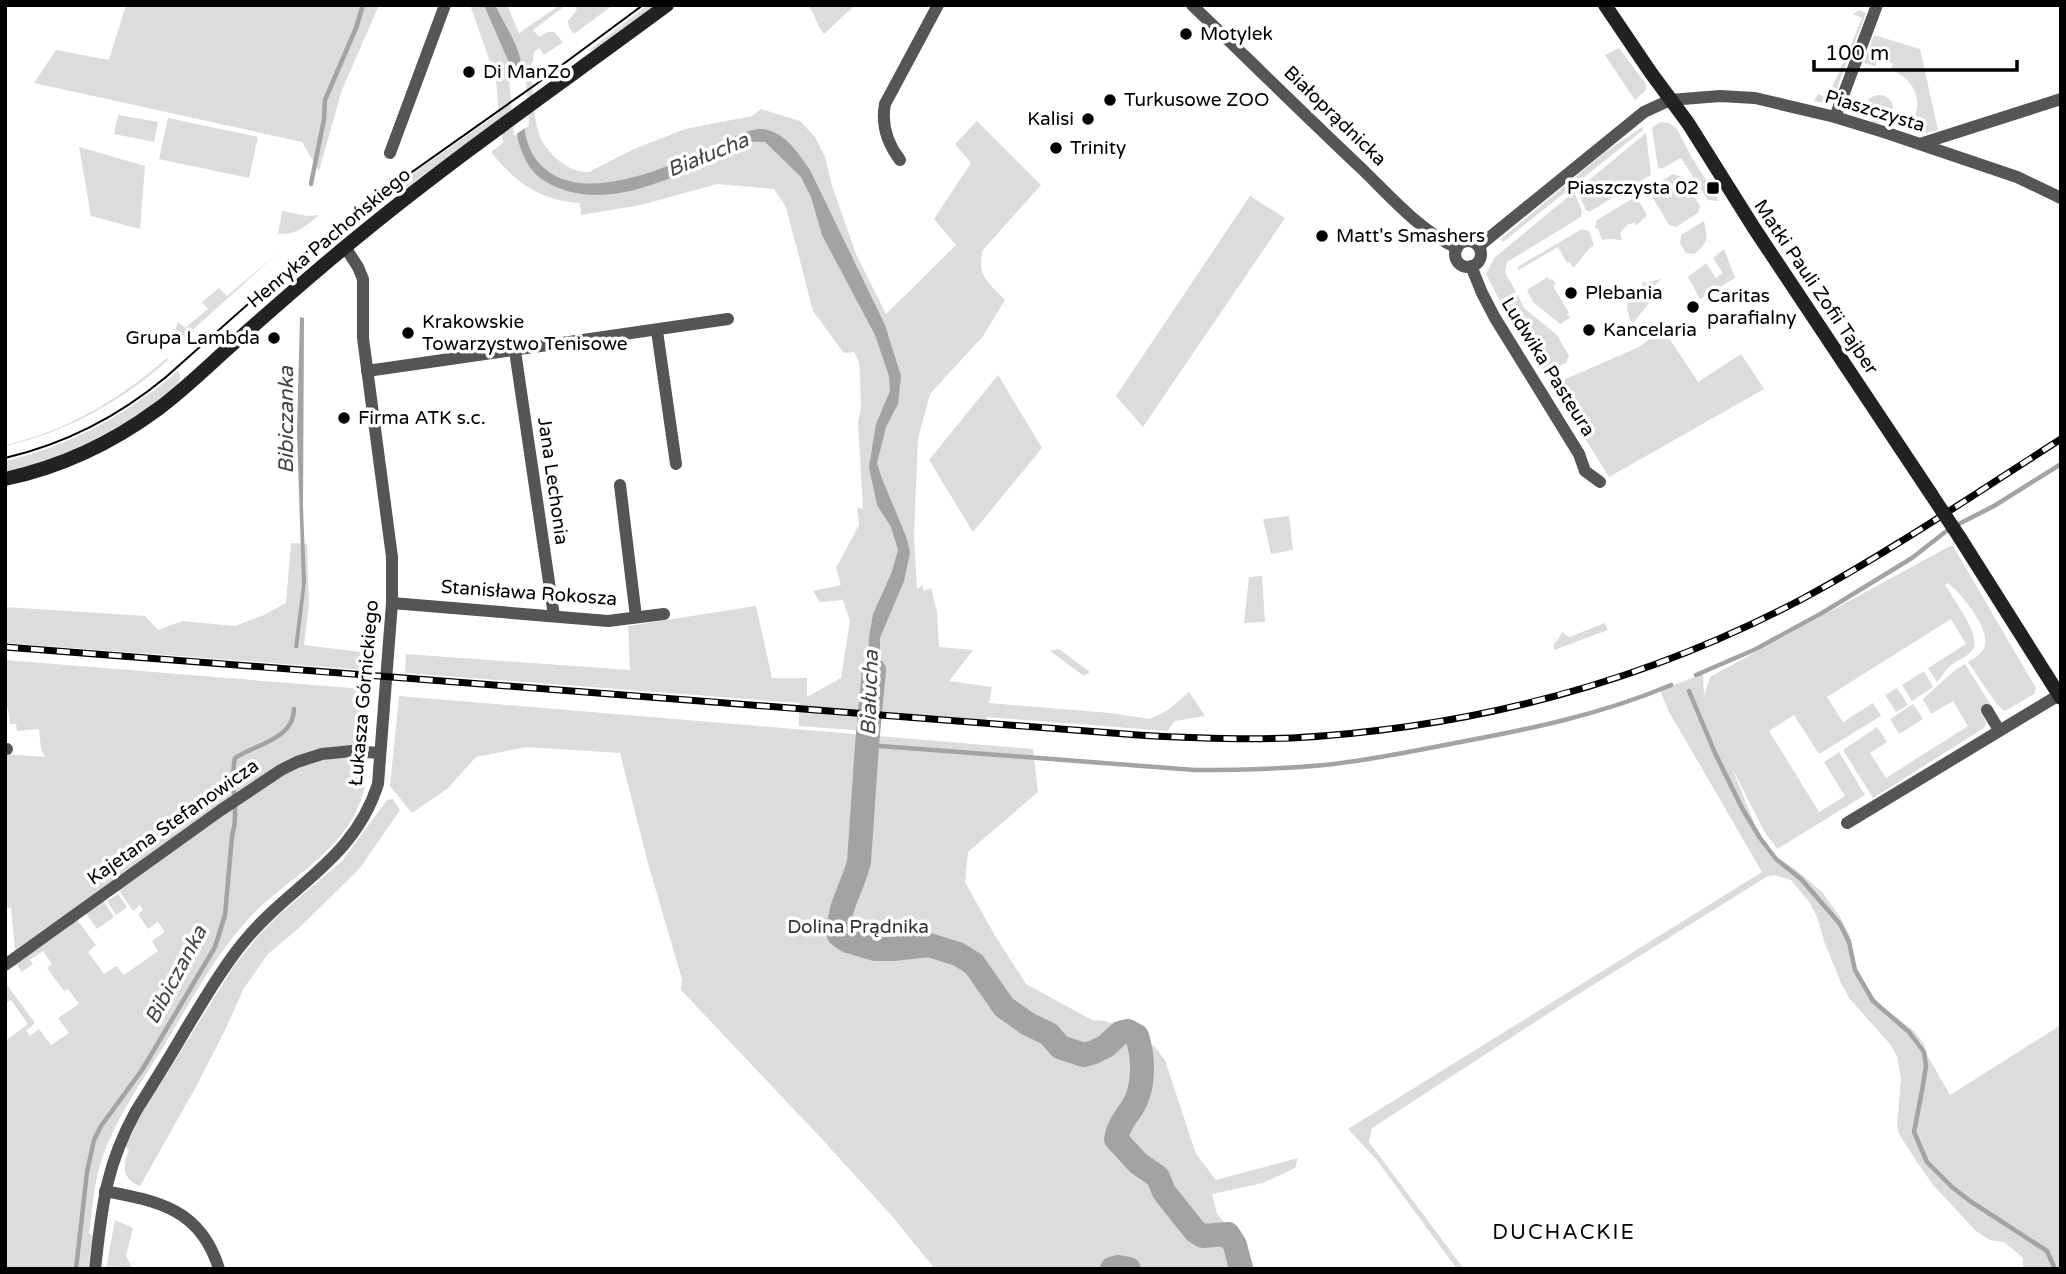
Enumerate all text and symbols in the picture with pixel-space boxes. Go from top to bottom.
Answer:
place label: Motylek [1200,23,1273,45]
marker: Motylek [1178,26,1194,42]
scale bar [1814,28,2017,72]
text: 100 m [1825,41,1889,66]
place label: Di ManZo [483,61,571,83]
street label: Białoprądnicka [1279,62,1391,170]
marker: Di ManZo [461,64,477,80]
street label: Piaszczysta [1822,85,1928,137]
place label: Turkusowe ZOO [1124,89,1269,111]
marker: Turkusowe ZOO [1102,92,1118,108]
place label: Kalisi [1027,108,1074,130]
marker: Kalisi [1080,111,1096,127]
water label: Białucha [664,127,753,183]
place label: Trinity [1070,137,1126,159]
marker: Trinity [1048,140,1064,156]
street label: Henryka Pachońskiego [243,163,415,313]
place label: Piaszczysta 02 [1567,177,1699,199]
marker: Piaszczysta 02 [1705,180,1721,196]
street label: Matki Pauli Zofii Tajber [1749,196,1883,379]
place label: Matt's Smashers [1336,225,1485,247]
marker: Matt's Smashers [1314,228,1330,244]
place label: Plebania [1585,282,1663,304]
marker: Plebania [1563,285,1579,301]
place label: Caritas parafialny [1707,285,1797,329]
street label: Ludwika Pasteura [1496,294,1600,440]
marker: Caritas parafialny [1685,299,1701,315]
place label: Krakowskie Towarzystwo Tenisowe [422,311,628,355]
place label: Kancelaria [1603,319,1697,341]
marker: Kancelaria [1581,322,1597,338]
marker: Krakowskie Towarzystwo Tenisowe [400,325,416,341]
place label: Grupa Lambda [125,327,260,349]
marker: Grupa Lambda [266,330,282,346]
water label: Bibiczanka [274,365,299,474]
place label: Firma ATK s.c. [358,407,486,429]
marker: Firma ATK s.c. [336,410,352,426]
street label: Jana Lechonia [533,416,573,546]
street label: Stanisława Rokosza [440,576,618,610]
street label: Łukasza Górnickiego [345,599,383,787]
water label: Białucha [856,649,884,736]
street label: Kajetana Stefanowicza [83,754,263,890]
park label: Dolina Prądnika [787,916,929,938]
water label: Bibiczanka [140,921,213,1028]
district label: DUCHACKIE [1492,1220,1636,1245]

